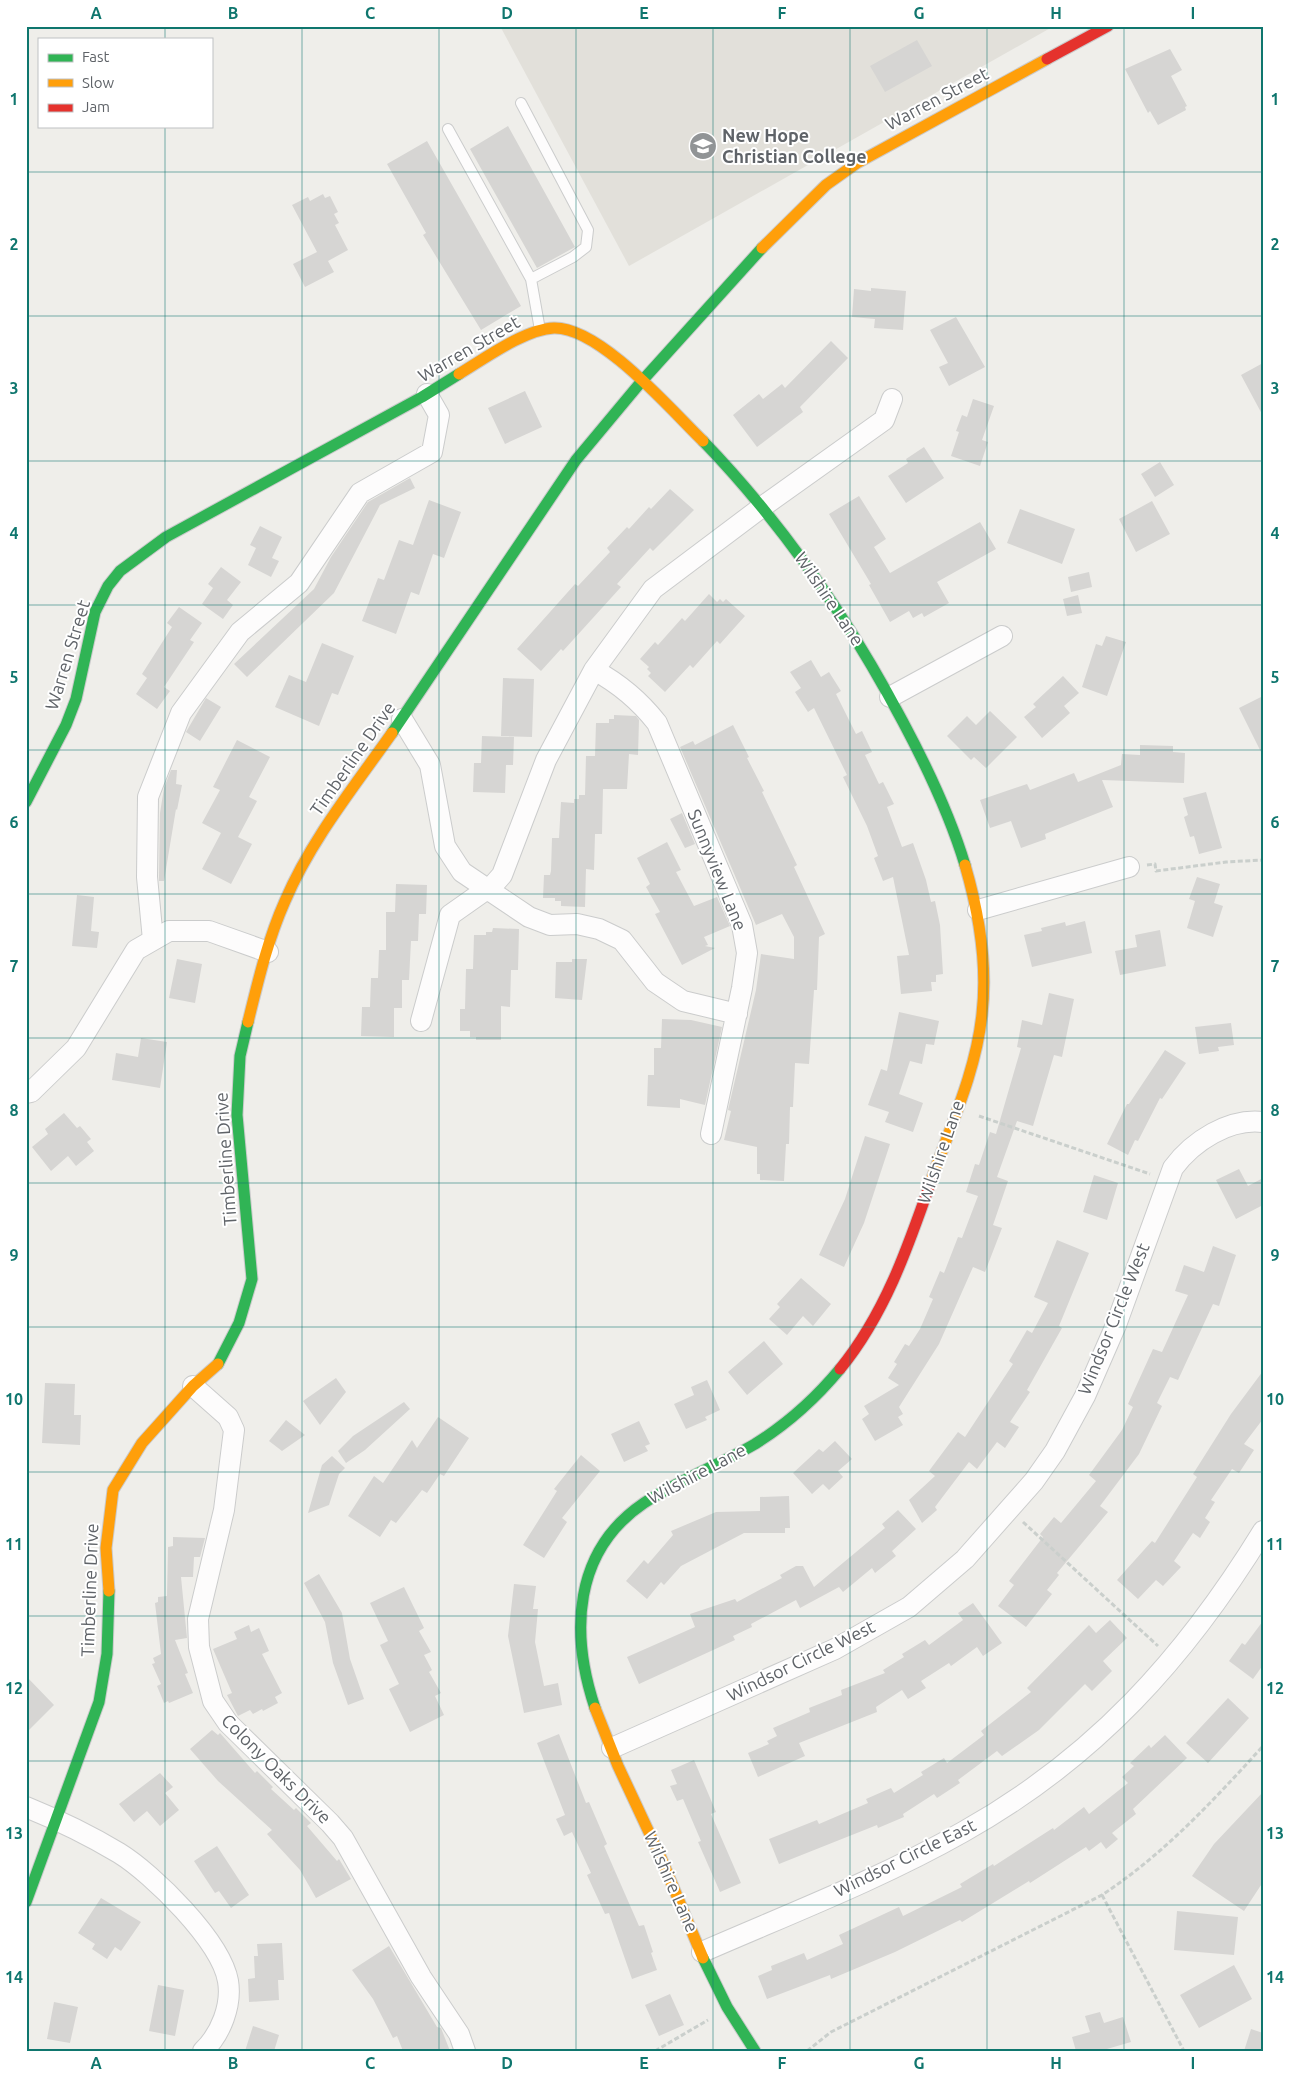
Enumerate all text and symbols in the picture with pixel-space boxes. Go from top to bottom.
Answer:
text: A [90,4,102,22]
text: B [228,4,238,22]
text: C [365,4,375,22]
text: D [501,4,513,22]
text: E [639,4,649,22]
text: F [778,4,787,22]
text: G [913,4,925,22]
text: H [1050,4,1062,22]
text: I [1191,4,1195,22]
legend [38,38,212,128]
text: Fast [82,48,110,65]
street label: Warren Street [882,63,991,134]
text: Slow [82,74,115,91]
text: 1 [9,90,19,108]
text: 1 [1270,90,1280,108]
text: Jam [82,98,110,115]
place label: New Hope Christian College [722,125,867,166]
school or university icon: New Hope Christian College [688,131,718,161]
text: 2 [9,235,19,253]
text: 2 [1270,235,1280,253]
street label: Warren Street [414,311,523,385]
text: 3 [9,379,19,397]
text: 3 [1270,379,1280,397]
text: 4 [9,524,19,542]
text: 4 [1270,524,1280,542]
street label: Wilshire Lane [791,548,868,649]
street label: Warren Street [41,597,93,712]
text: 5 [9,668,19,686]
text: 5 [1270,668,1280,686]
street label: Timberline Drive [306,698,399,819]
street label: Sunnyview Lane [685,806,751,933]
text: 6 [9,813,19,831]
text: 6 [1270,813,1280,831]
text: 7 [9,957,19,975]
text: 7 [1270,957,1280,975]
street label: Timberline Drive [210,1092,240,1226]
street label: Wilshire Lane [913,1097,967,1206]
text: 8 [9,1101,19,1119]
text: 8 [1270,1101,1280,1119]
street label: Windsor Circle West [1073,1240,1153,1397]
text: 9 [9,1246,19,1264]
text: 9 [1270,1246,1280,1264]
text: 10 [5,1390,23,1408]
text: 10 [1266,1390,1284,1408]
street label: Wilshire Lane [644,1439,749,1507]
street label: Timberline Drive [77,1523,101,1657]
text: 11 [5,1535,23,1553]
text: 11 [1266,1535,1284,1553]
street label: Windsor Circle West [723,1616,878,1705]
text: 12 [5,1679,23,1697]
text: 12 [1266,1679,1284,1697]
street label: Colony Oaks Drive [218,1709,336,1827]
street label: Windsor Circle East [830,1814,979,1900]
text: 13 [5,1824,23,1842]
text: 13 [1266,1824,1284,1842]
street label: Wilshire Lane [641,1828,703,1935]
text: 14 [5,1968,23,1986]
text: 14 [1266,1968,1284,1986]
text: A [90,2054,102,2072]
text: B [228,2054,238,2072]
text: C [365,2054,375,2072]
text: D [501,2054,513,2072]
text: E [639,2054,649,2072]
text: F [778,2054,787,2072]
text: G [913,2054,925,2072]
text: H [1050,2054,1062,2072]
text: I [1191,2054,1195,2072]

